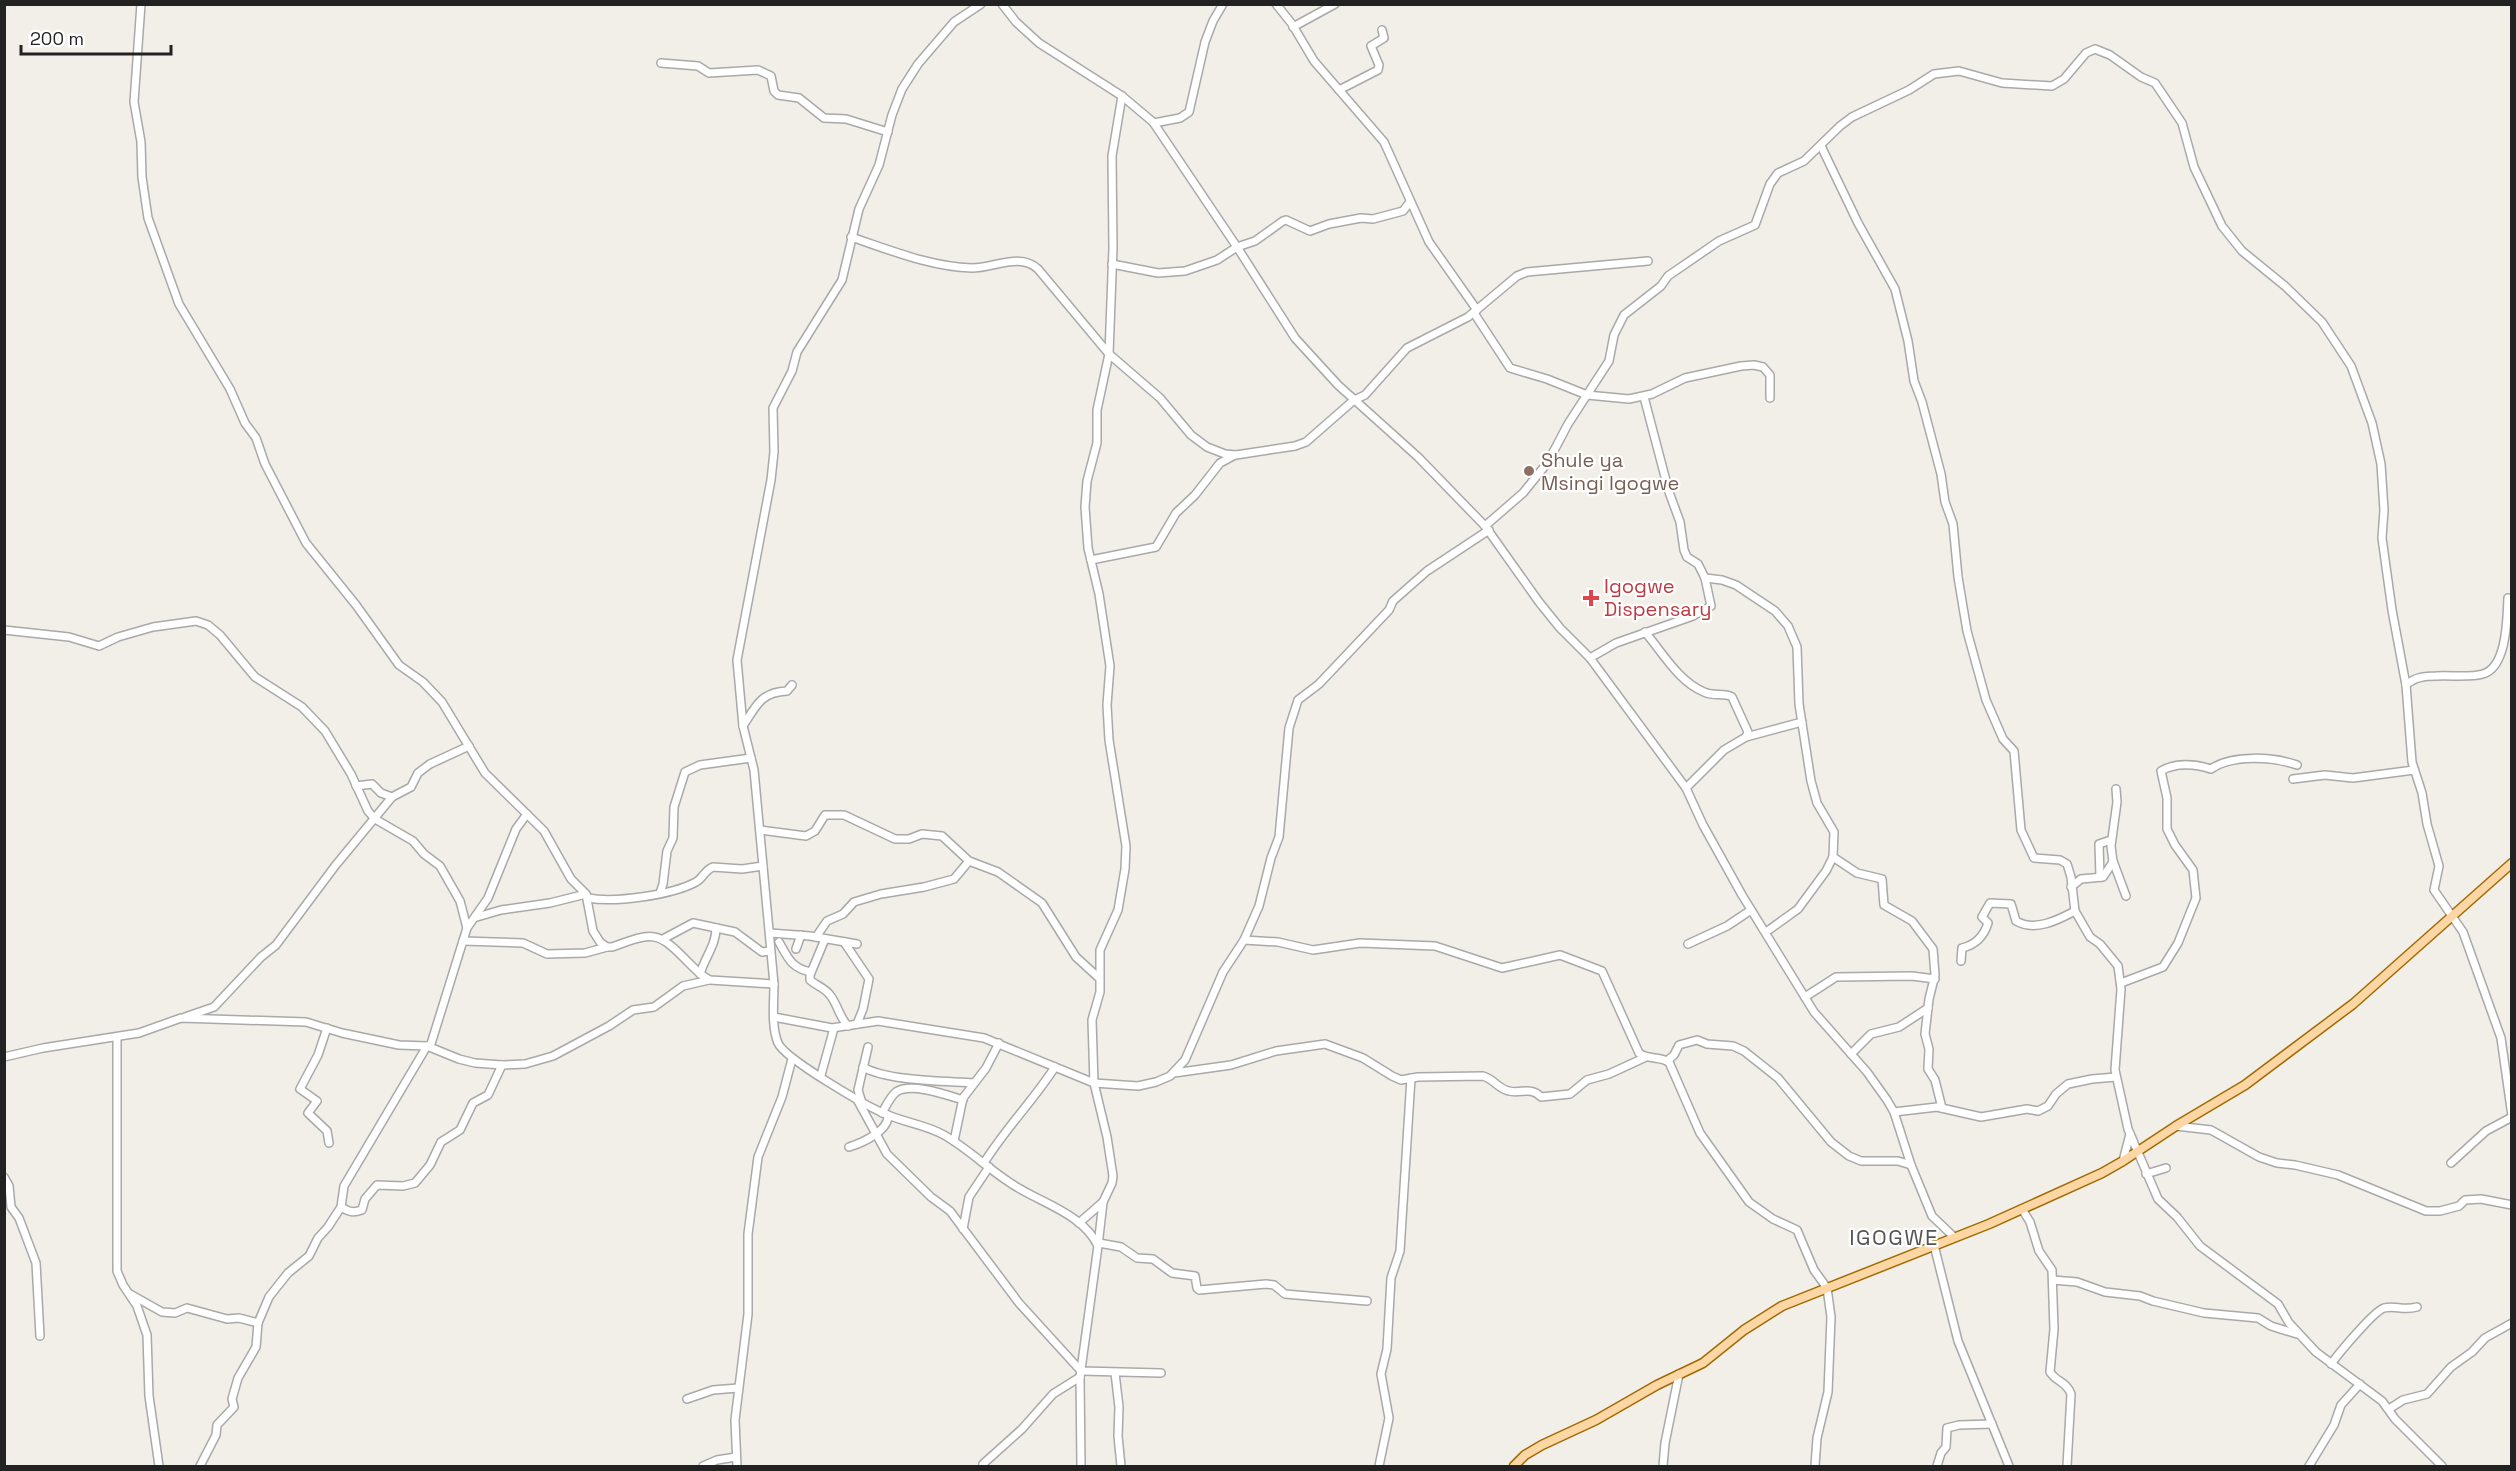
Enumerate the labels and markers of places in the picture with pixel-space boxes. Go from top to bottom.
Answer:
place label: Shule ya Msingi Igogwe [1541,447,1679,496]
marker: Shule ya Msingi Igogwe [1522,464,1536,478]
place label: Igogwe Dispensary [1604,573,1711,622]
marker: Igogwe Dispensary [1582,589,1600,607]

